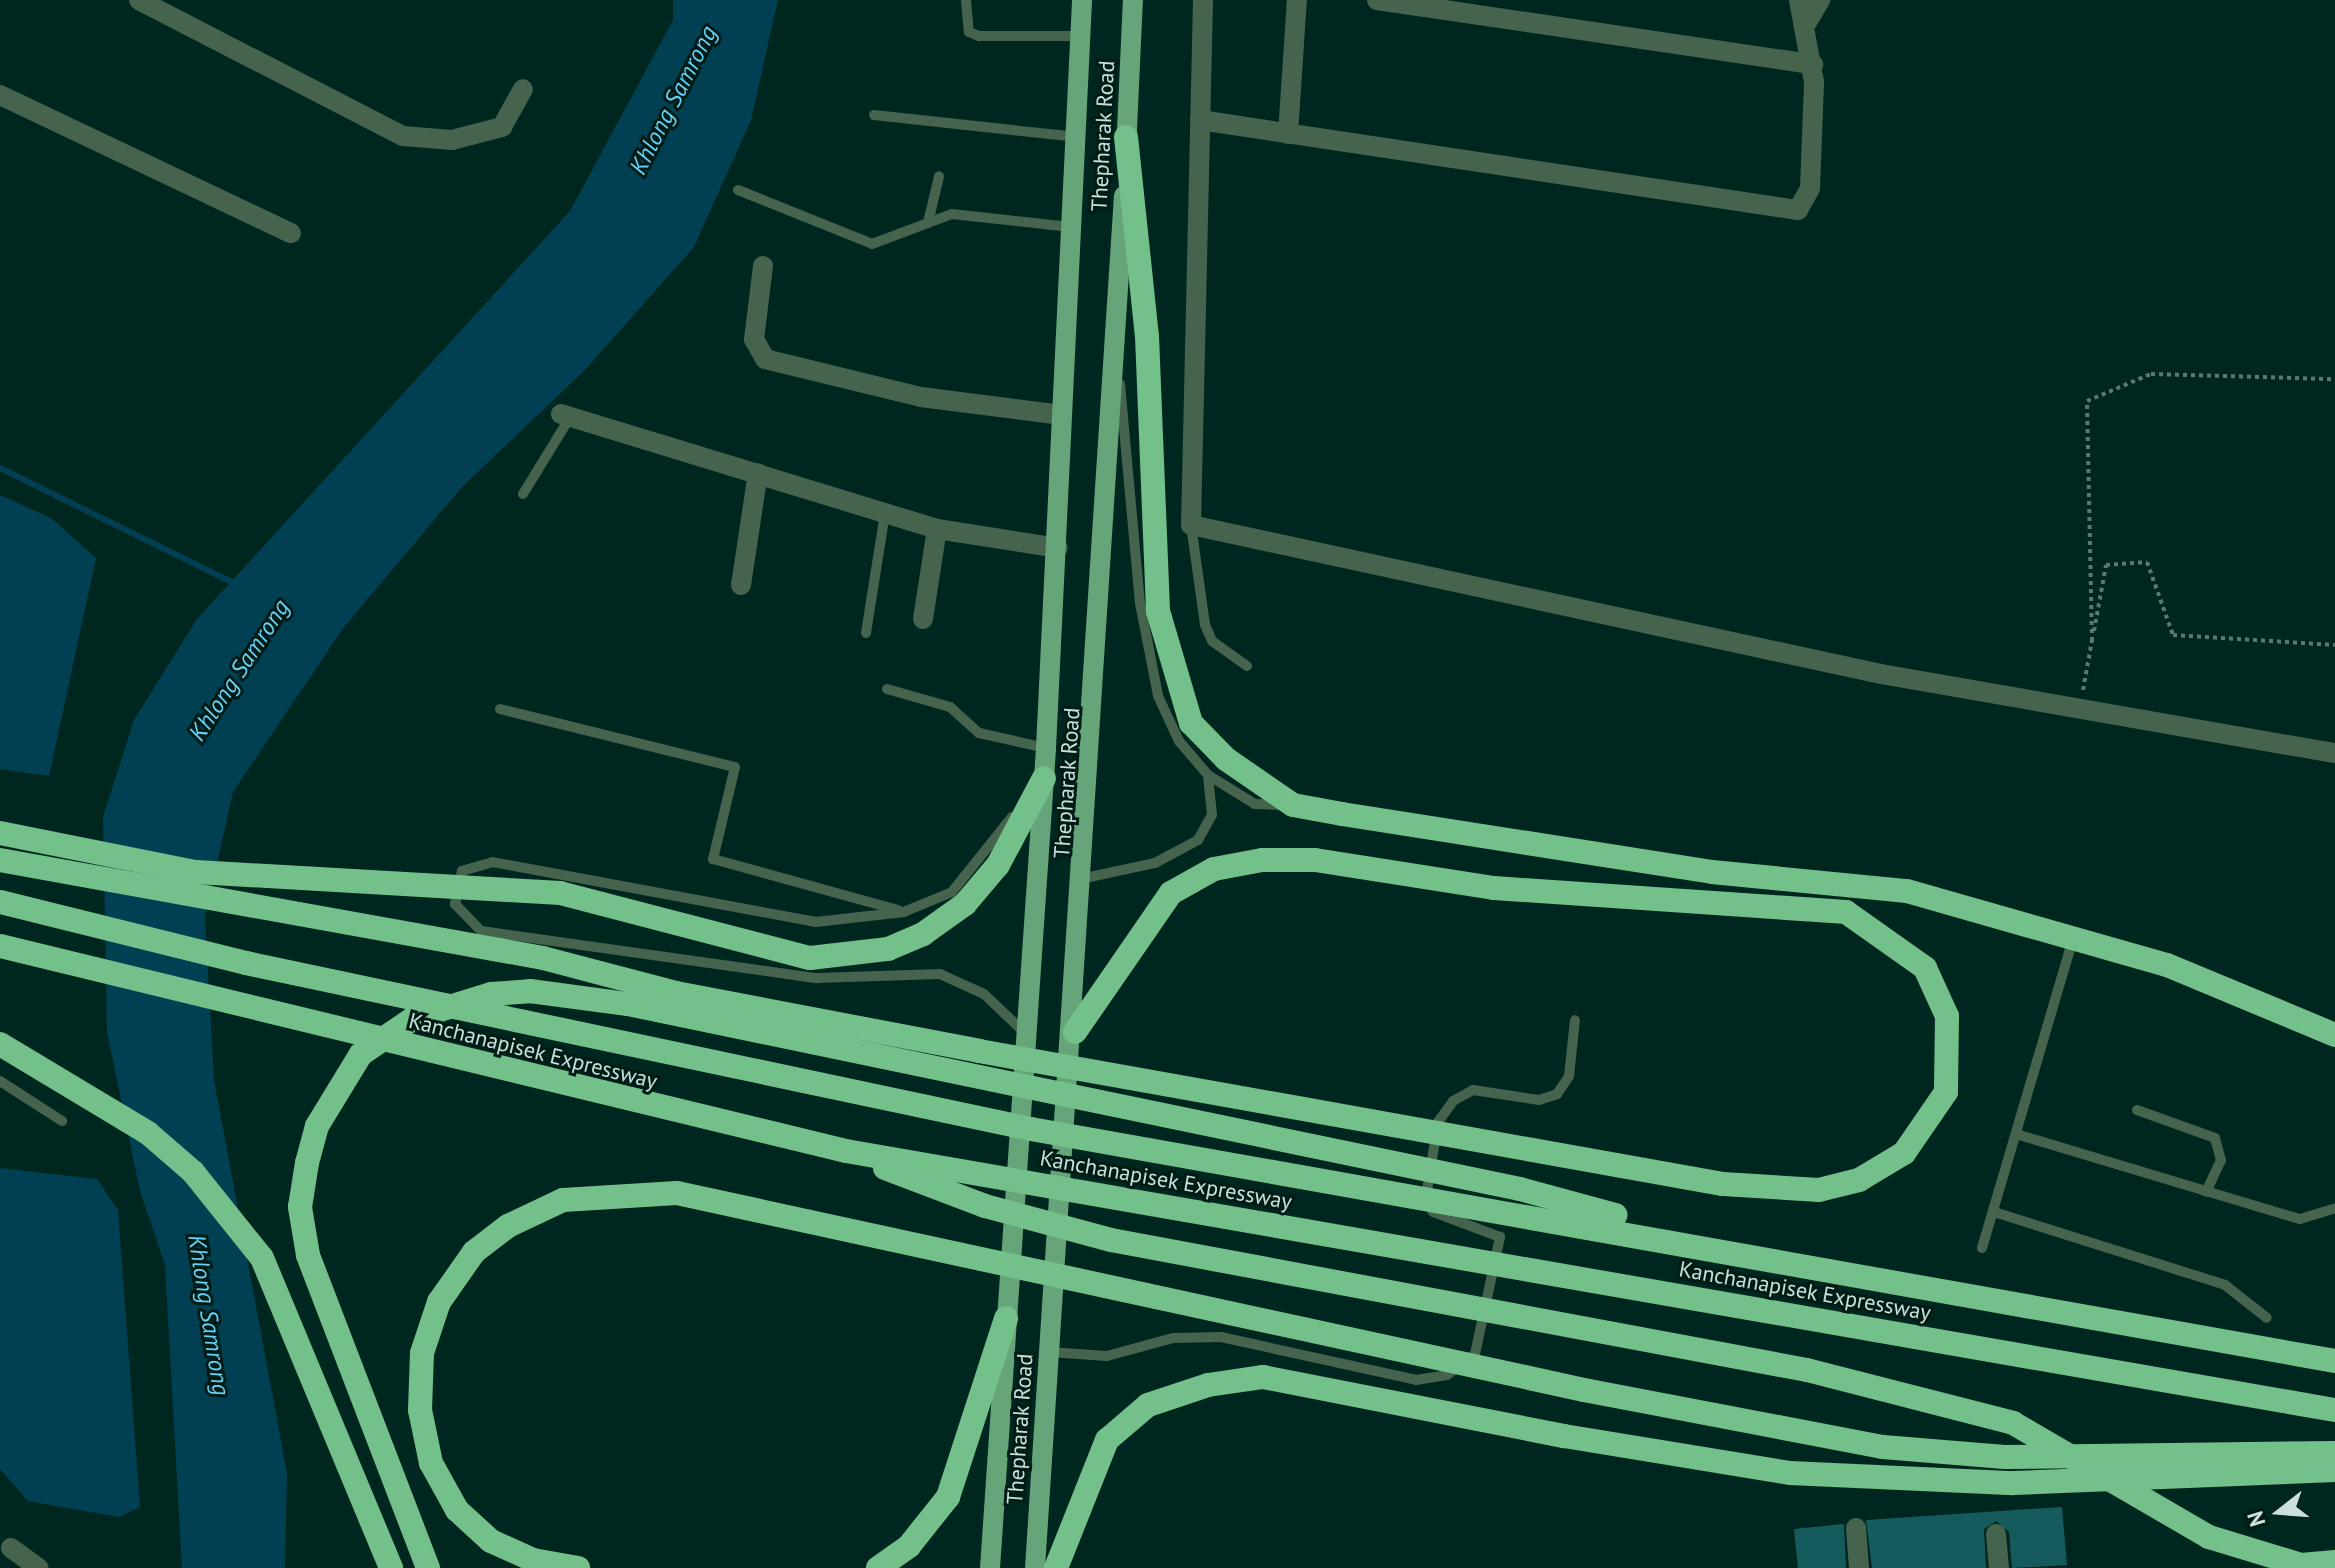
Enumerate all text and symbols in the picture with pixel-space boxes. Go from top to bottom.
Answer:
water label: Khlong Samrong [623,21,723,179]
street label: Thepharak Road [1086,60,1120,212]
water label: Khlong Samrong [183,594,295,746]
street label: Thepharak Road [1049,706,1085,860]
street label: Kanchanapisek Expressway [406,1007,660,1095]
street label: Kanchanapisek Expressway [1038,1145,1294,1215]
water label: Khlong Samrong [182,1232,236,1398]
street label: Kanchanapisek Expressway [1677,1256,1933,1326]
street label: Thepharak Road [1002,1352,1038,1506]
north arrow [2239,1472,2319,1552]
text: N [2241,1508,2272,1530]

